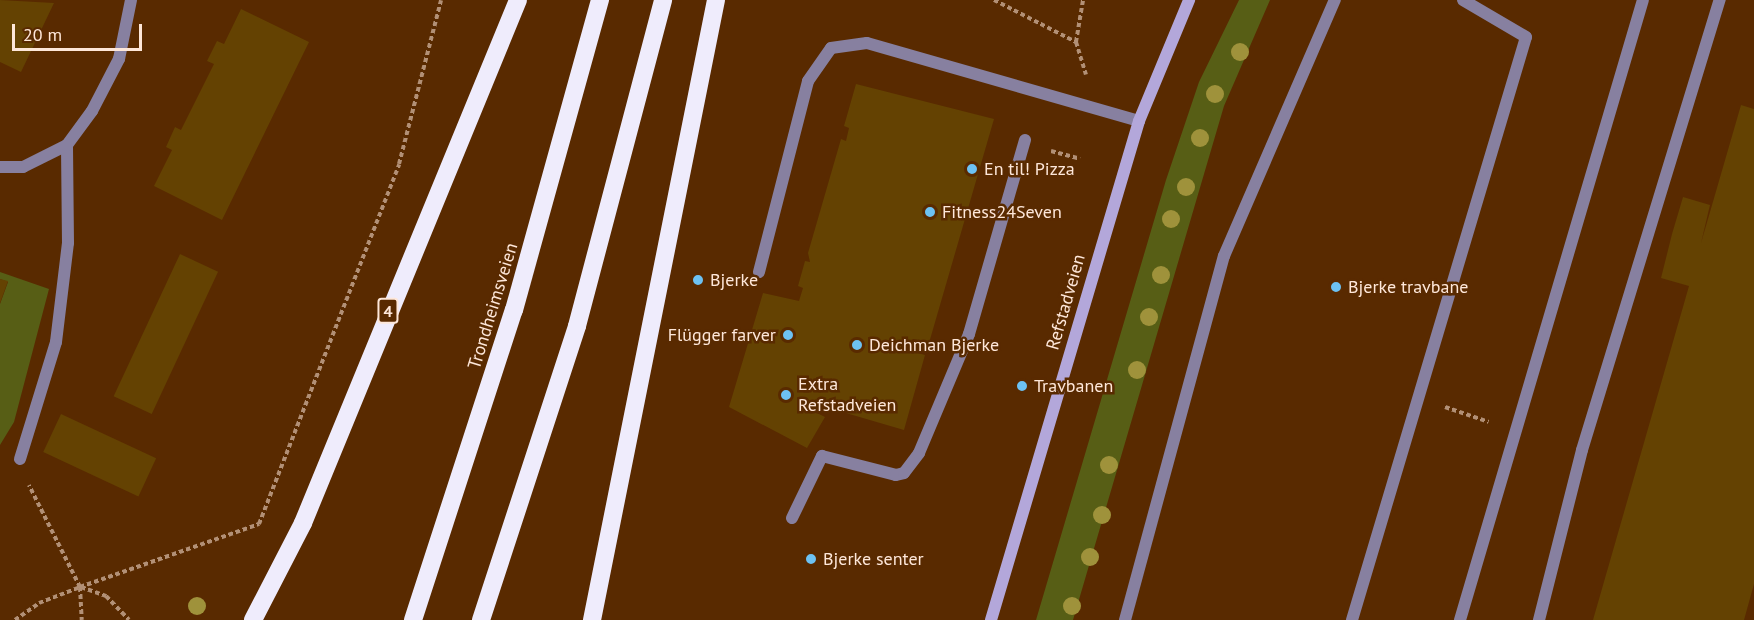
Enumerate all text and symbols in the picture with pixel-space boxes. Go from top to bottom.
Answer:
scale bar [15,12,146,50]
text: 20 m [23,23,62,46]
place label: En til! Pizza [984,158,1075,180]
marker: En til! Pizza [965,162,979,176]
place label: Fitness24Seven [942,201,1062,223]
marker: Fitness24Seven [923,205,937,219]
street label: Trondheimsveien [464,240,522,372]
street label: Refstadveien [1042,252,1090,352]
place label: Bjerke [710,269,758,291]
marker: Bjerke [691,273,705,287]
place label: Bjerke travbane [1348,276,1468,298]
marker: Bjerke travbane [1329,280,1343,294]
road number: 4 [376,298,400,324]
place label: Flügger farver [668,324,776,346]
marker: Flügger farver [781,328,795,342]
place label: Deichman Bjerke [869,334,999,356]
marker: Deichman Bjerke [850,338,864,352]
place label: Extra Refstadveien [798,374,896,416]
place label: Travbanen [1034,375,1113,397]
marker: Travbanen [1015,379,1029,393]
marker: Extra Refstadveien [779,388,793,402]
place label: Bjerke senter [823,548,924,570]
marker: Bjerke senter [804,552,818,566]

